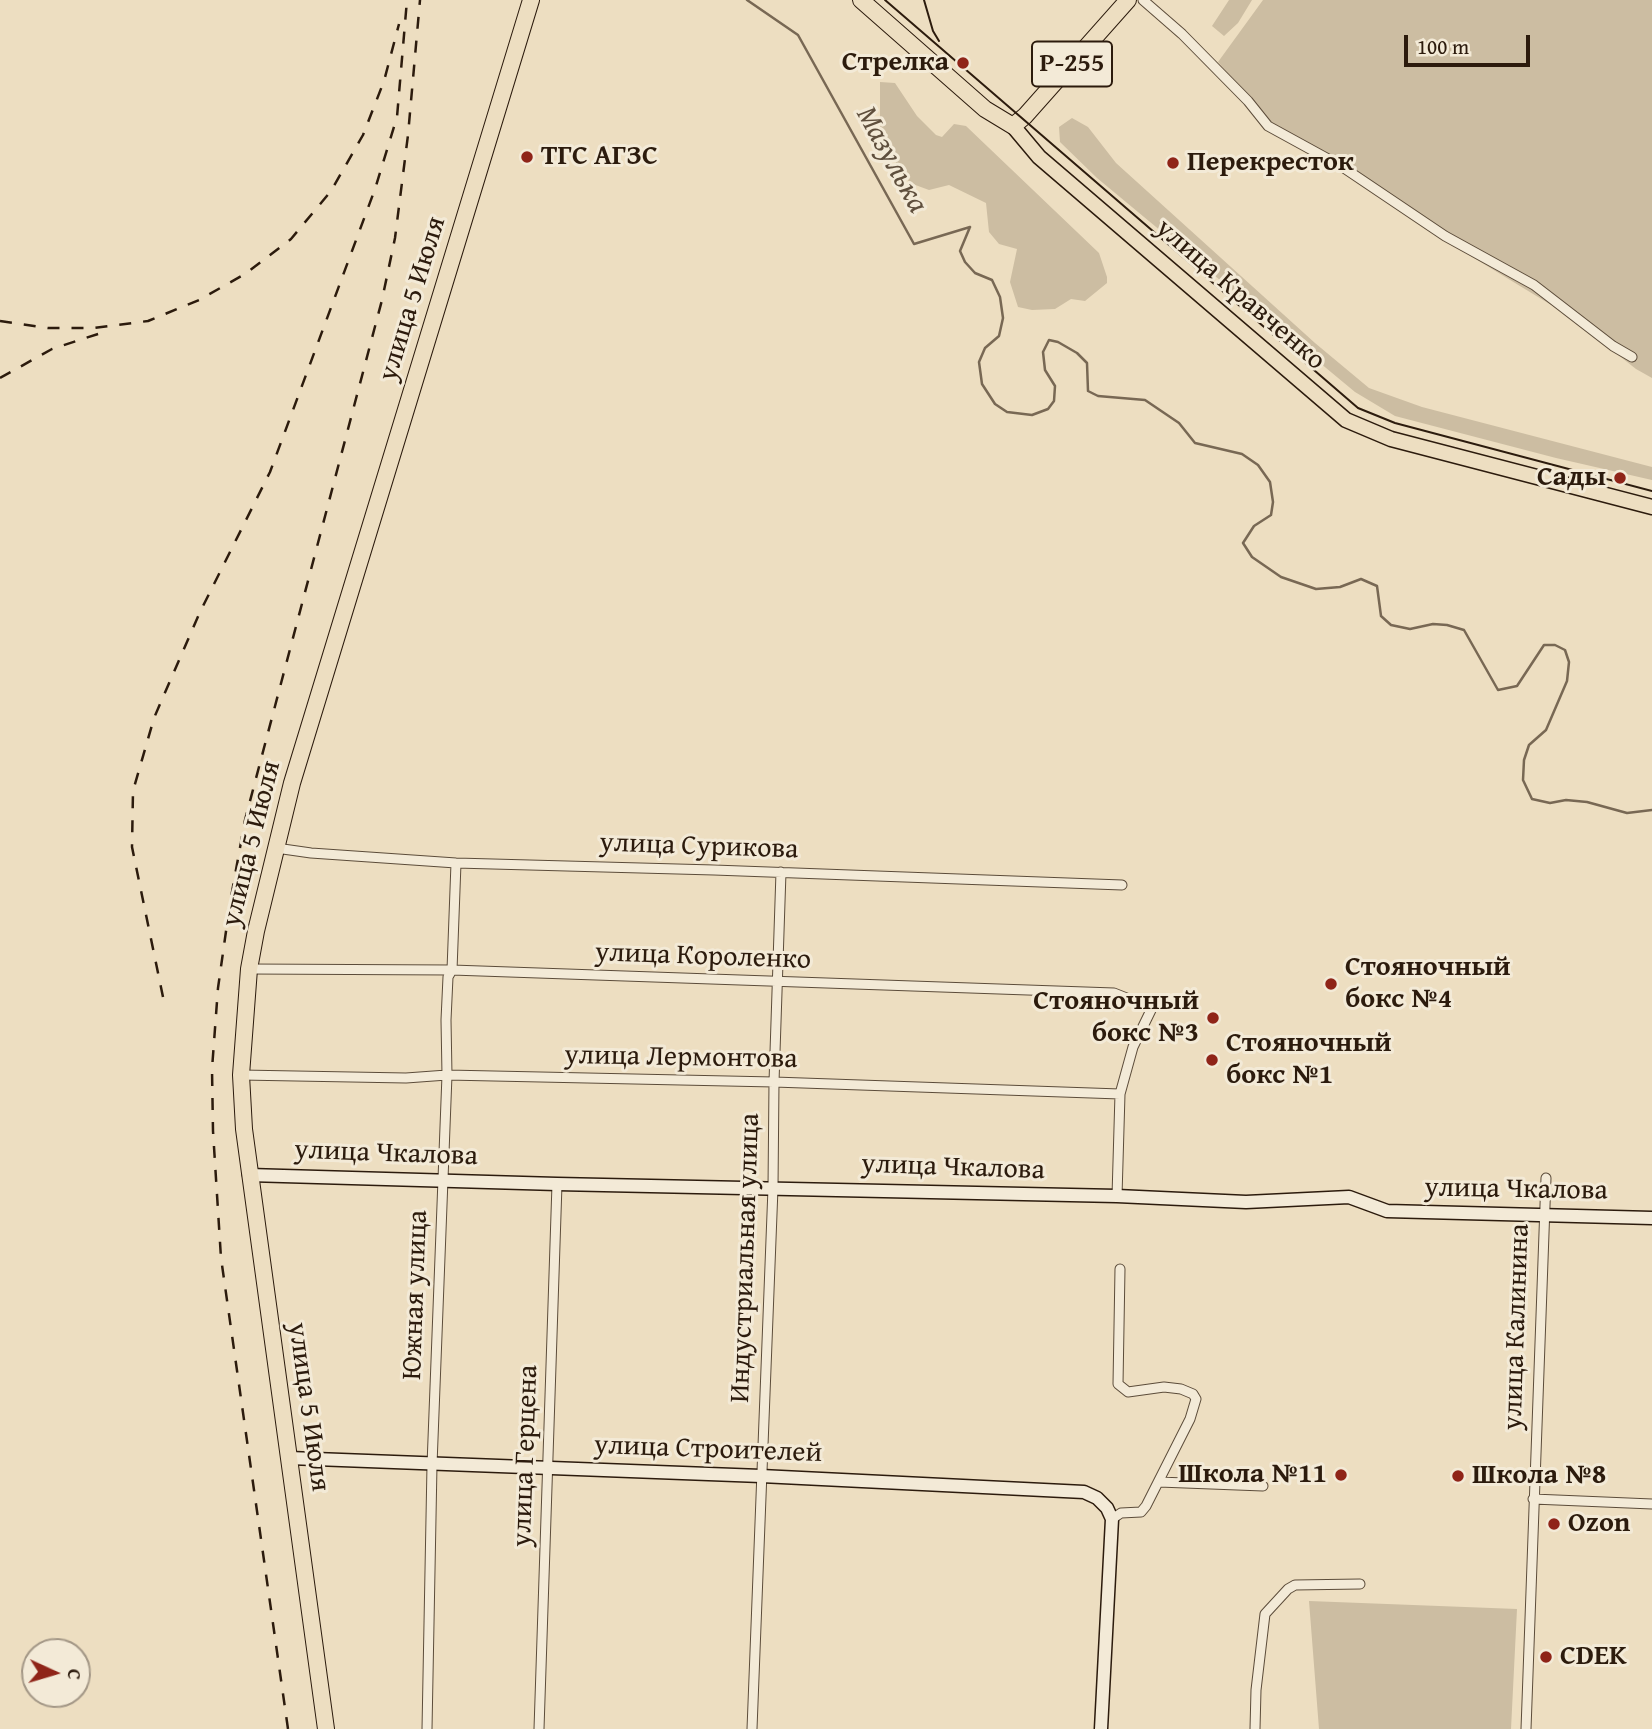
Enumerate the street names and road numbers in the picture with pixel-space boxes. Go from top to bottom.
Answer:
road number: Р-255 [1032,41,1112,86]
street label: улица Кравченко [1148,212,1332,378]
street label: улица 5 Июля [372,213,454,385]
street label: улица 5 Июля [215,757,289,931]
street label: улица Сурикова [599,827,799,867]
street label: улица Короленко [594,936,812,978]
street label: улица Лермонтова [564,1039,798,1077]
street label: Индустриальная улица [724,1113,768,1403]
street label: улица Чкалова [294,1134,478,1174]
street label: улица Чкалова [861,1148,1045,1188]
street label: улица Чкалова [1424,1172,1608,1208]
street label: Южная улица [396,1209,436,1381]
street label: улица Калинина [1497,1223,1537,1431]
street label: улица 5 Июля [280,1320,336,1494]
street label: улица Герцена [506,1364,546,1548]
street label: улица Строителей [593,1429,823,1471]

